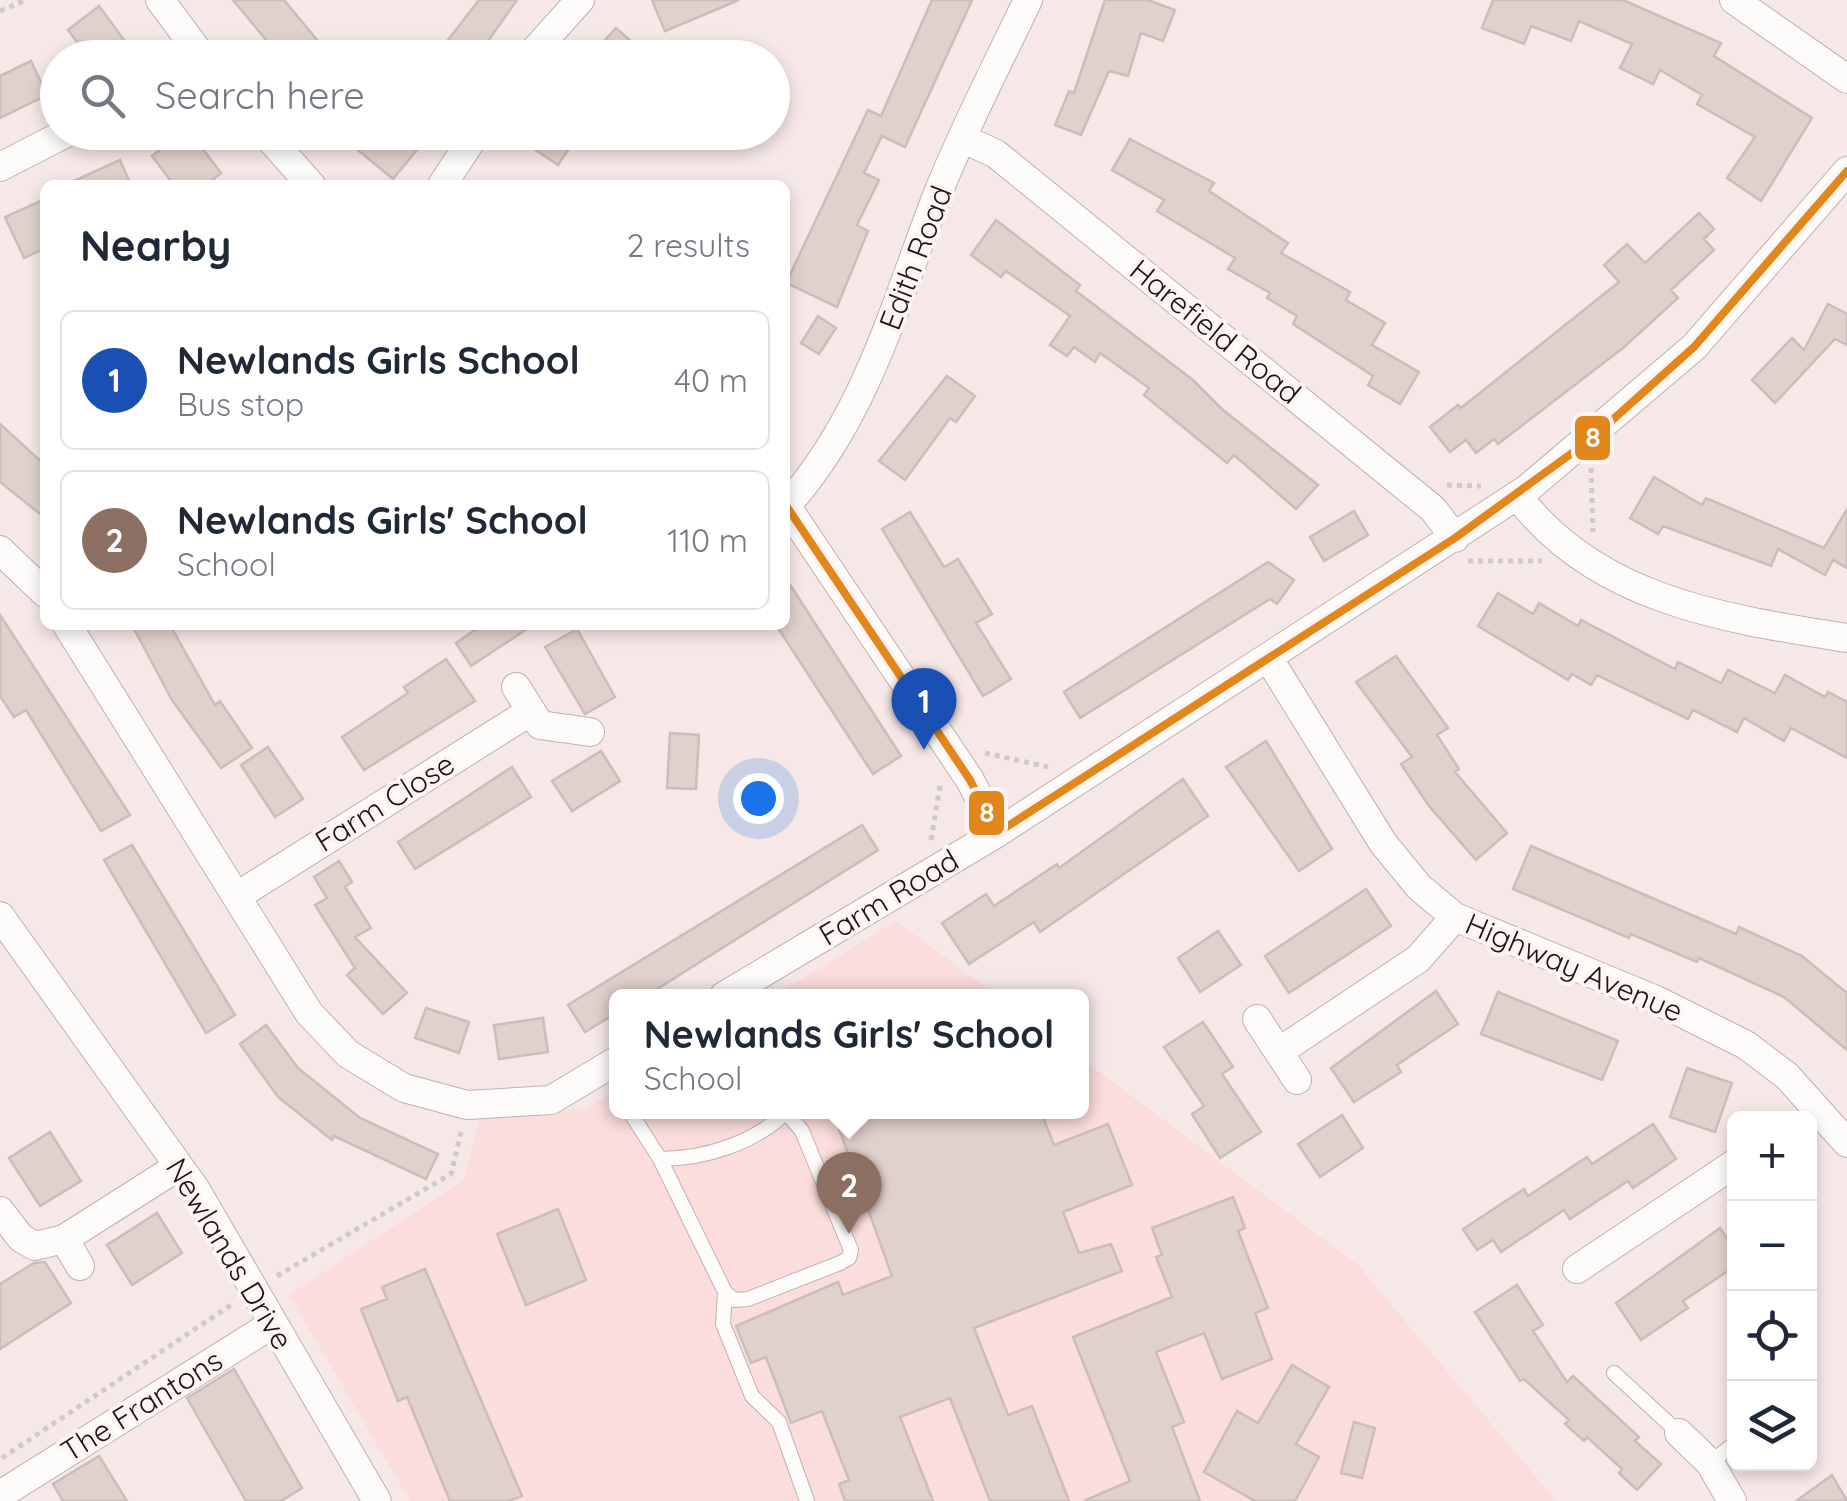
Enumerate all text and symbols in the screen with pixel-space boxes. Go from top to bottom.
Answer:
search box [40,40,790,150]
icon: search [75,68,130,123]
text: Search here [155,71,365,119]
street label: Edith Road [870,180,960,335]
text: Nearby [80,219,231,272]
text: 2 results [627,225,750,265]
street label: Harefield Road [1122,251,1309,412]
text: Newlands Girls School [177,336,580,384]
text: 1 [108,360,121,400]
text: 40 m [674,360,748,400]
text: Bus stop [177,384,304,424]
line badge: 8 [1573,414,1612,462]
text: 8 [1585,419,1601,454]
text: Newlands Girls' School [177,496,588,544]
text: 2 [105,520,124,560]
text: 110 m [667,520,748,560]
text: School [177,544,276,584]
pin: 1 [892,668,956,750]
street label: Farm Close [308,744,461,860]
your location [733,773,784,824]
line badge: 8 [967,789,1006,837]
text: 8 [979,794,995,829]
street label: Farm Road [812,841,965,954]
street label: Highway Avenue [1460,904,1689,1030]
popup [609,989,1089,1119]
text: Newlands Girls' School [644,1010,1054,1058]
text: School [644,1058,742,1098]
map controls [1727,1111,1817,1471]
button: + [1727,1111,1817,1201]
street label: Newlands Drive [158,1151,302,1356]
pin: 2 [816,1152,882,1234]
button: − [1727,1201,1817,1291]
button: locate [1727,1291,1817,1381]
street label: The Frantons [54,1340,229,1470]
button: layers [1727,1381,1817,1471]

